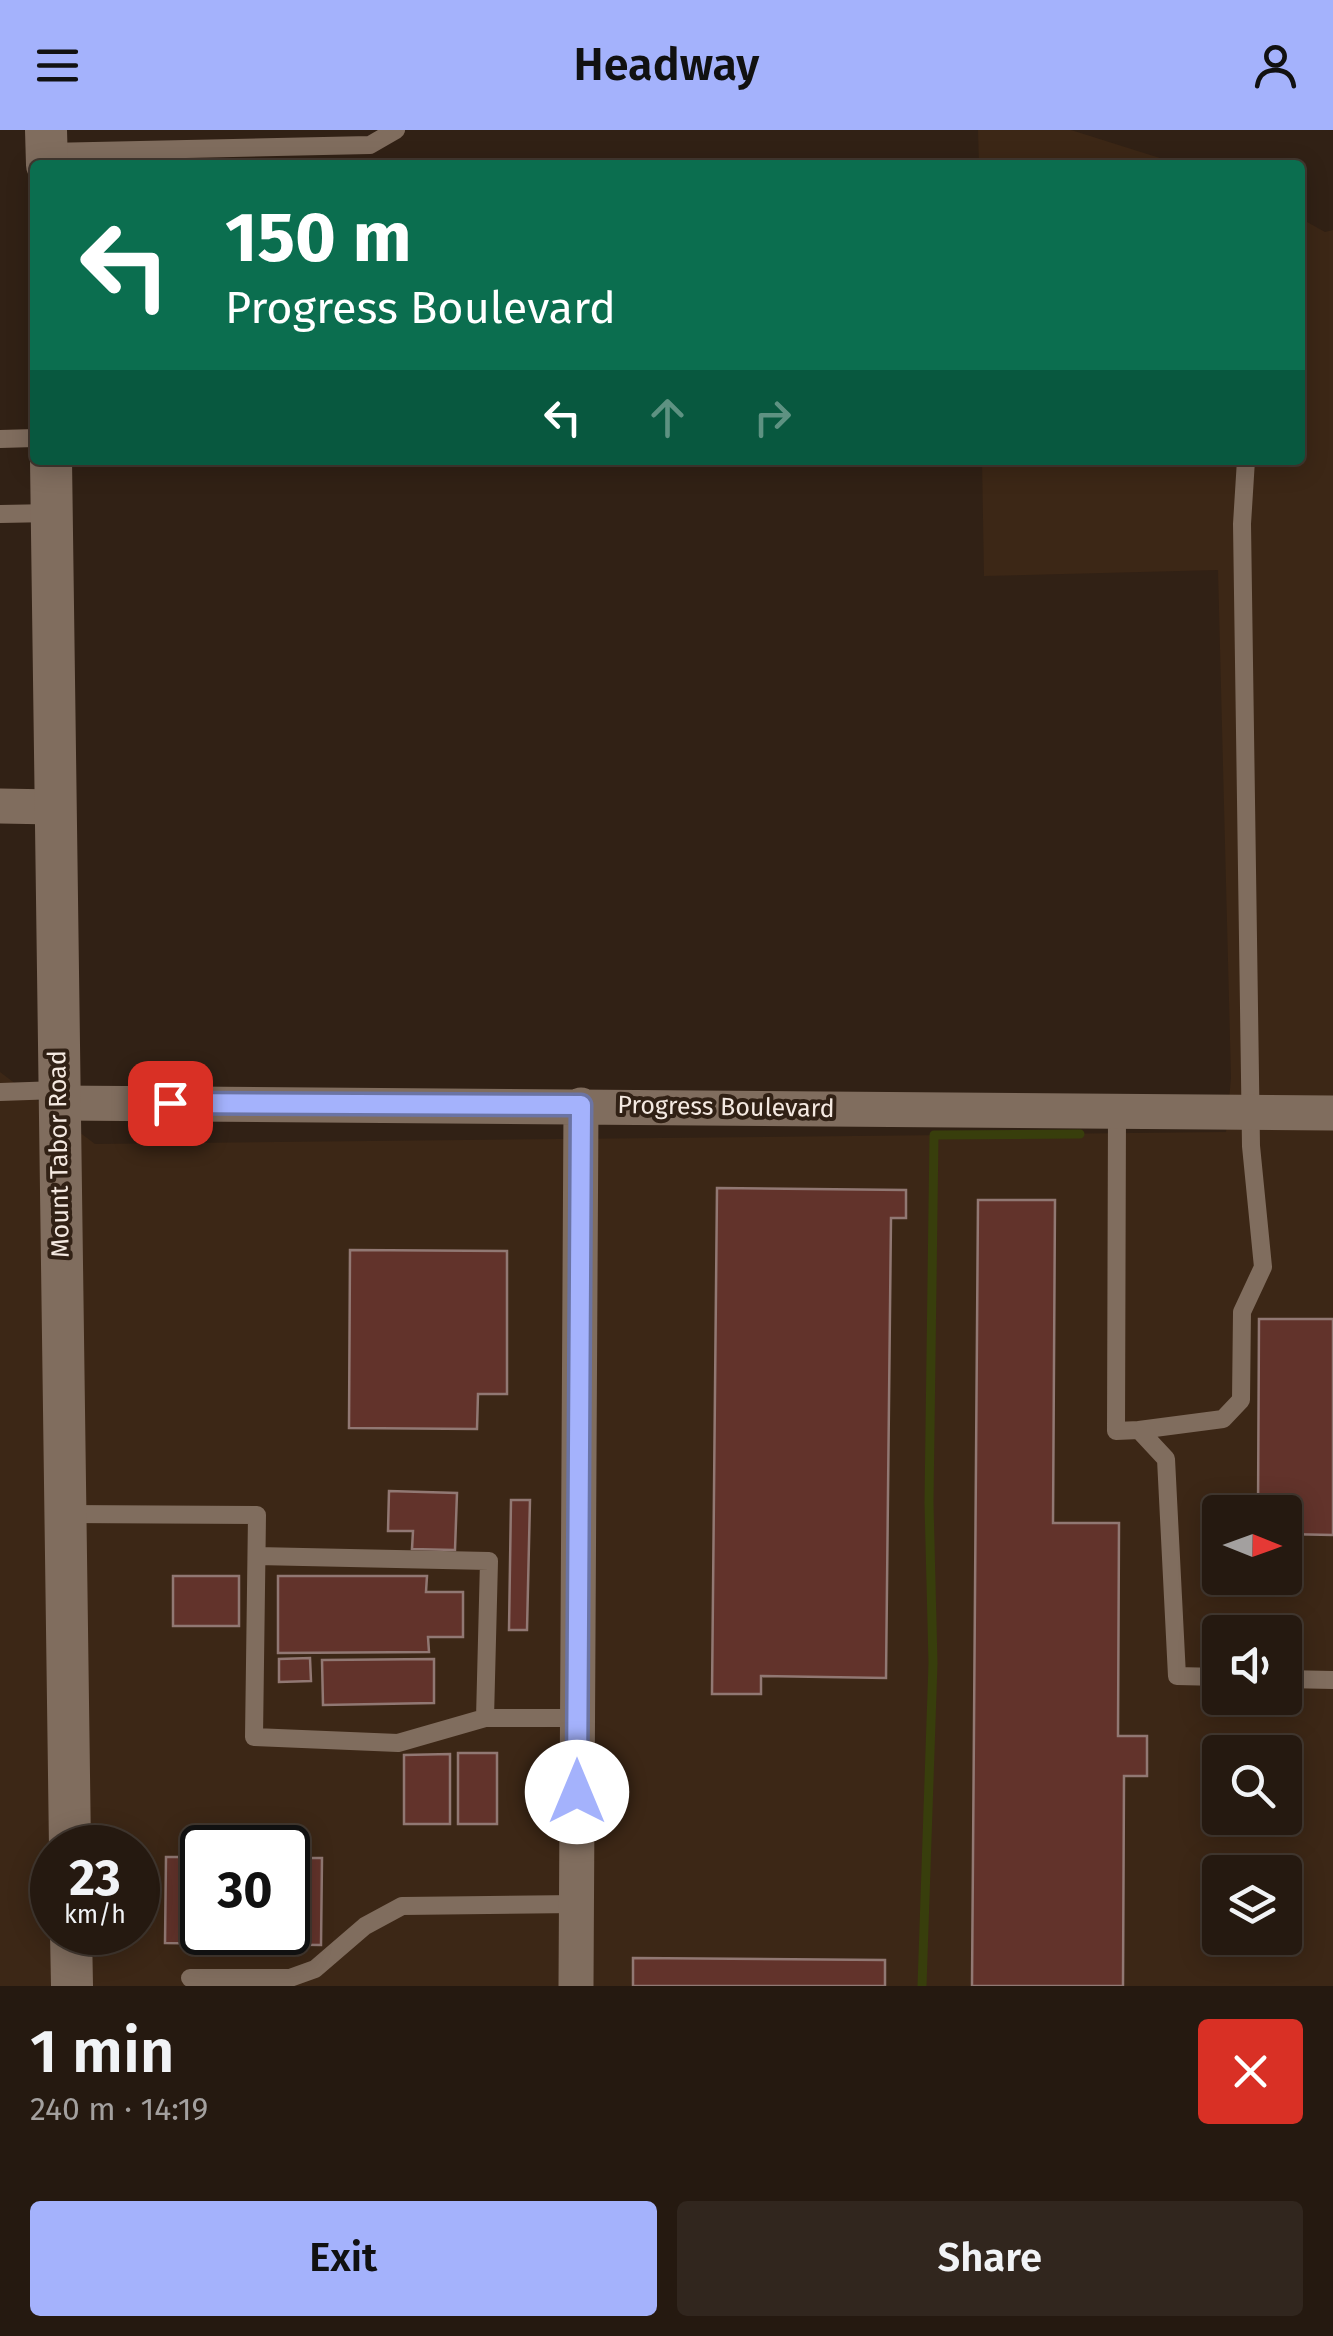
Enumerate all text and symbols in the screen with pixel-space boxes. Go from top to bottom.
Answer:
icon: menu [30,38,85,93]
text: Headway [574,38,759,92]
icon: person [1248,38,1303,93]
text: 150 m [225,196,412,280]
icon: left [60,200,190,330]
text: Progress Boulevard [225,281,616,335]
icon: left [535,390,590,445]
icon: ahead [640,390,695,445]
icon: right [745,390,800,445]
street label: Mount Tabor Road [42,1050,76,1258]
pin [128,1061,213,1146]
icon: arrive [143,1076,198,1131]
street label: Progress Boulevard [617,1090,835,1124]
north arrow [1202,1495,1302,1595]
map controls [1202,1495,1302,1955]
button: sound [1202,1615,1302,1715]
button: search [1202,1735,1302,1835]
position arrow [525,1740,629,1844]
speed limit sign: 30 [180,1825,310,1955]
text: 23 [69,1848,121,1908]
button: layers [1202,1855,1302,1955]
text: km/h [64,1900,126,1930]
text: 1 min [30,2016,175,2088]
button: close [1198,2019,1303,2124]
text: 240 m · 14:19 [30,2090,208,2128]
button: Exit [30,2201,657,2316]
button: Share [677,2201,1303,2316]

